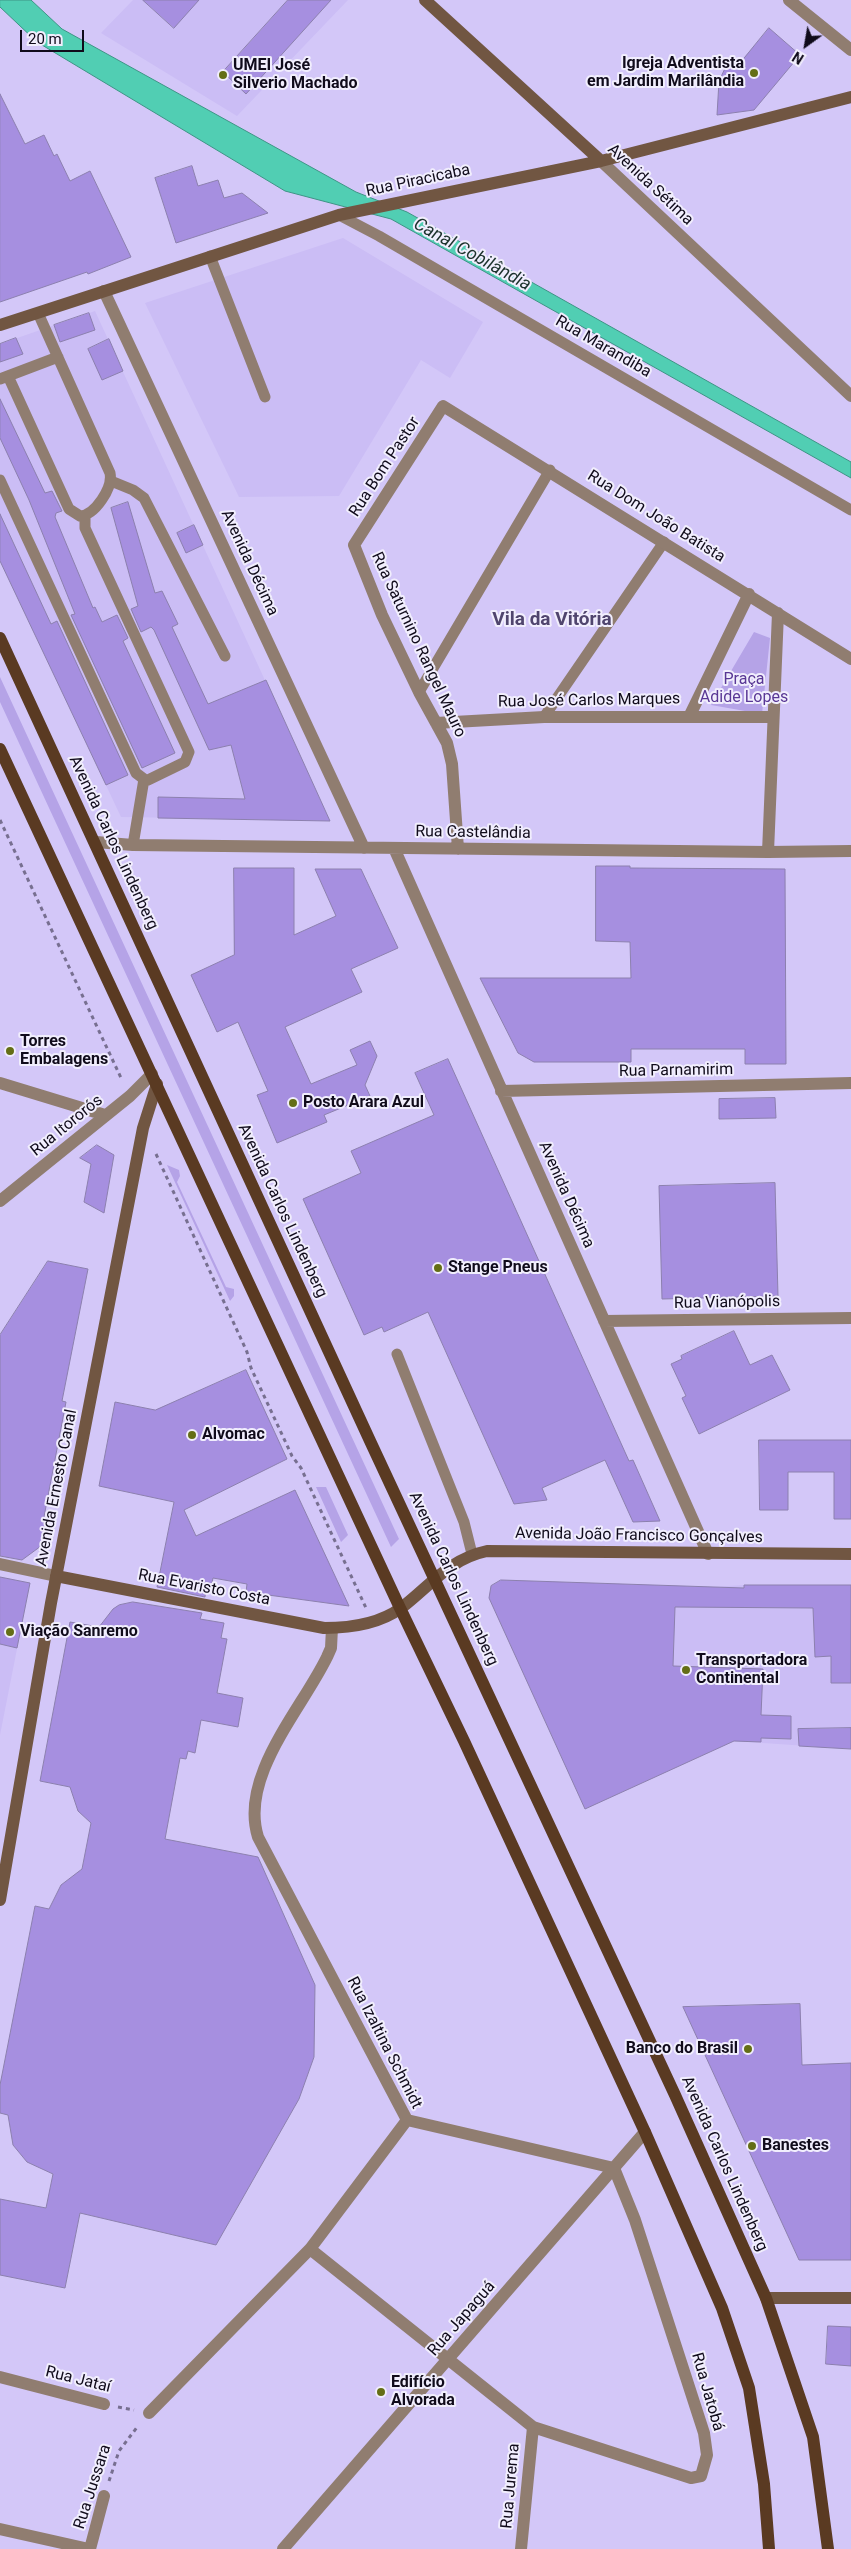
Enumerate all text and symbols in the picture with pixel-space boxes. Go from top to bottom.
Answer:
scale bar [22,20,86,52]
north arrow [781,20,831,70]
text: 20 m [28,30,62,48]
text: N [790,48,806,67]
place label: Igreja Adventista em Jardim Marilândia [587,54,744,92]
place label: UMEI José Silverio Machado [233,56,358,94]
marker: Igreja Adventista em Jardim Marilândia [748,67,760,79]
marker: UMEI José Silverio Machado [217,69,229,81]
street label: Avenida Sétima [603,140,697,230]
street label: Rua Piracicaba [364,161,472,201]
water label: Canal Cobilândia [409,214,535,296]
street label: Rua Marandiba [552,312,654,382]
street label: Rua Bom Pastor [346,414,424,520]
street label: Rua Dom João Batista [584,467,728,567]
street label: Avenida Décima [216,507,282,619]
street label: Rua Saturnino Rangel Mauro [367,549,469,741]
district label: Vila da Vitória [492,609,612,631]
park label: Praça Adide Lopes [700,670,788,708]
street label: Rua José Carlos Marques [498,690,680,712]
street label: Avenida Carlos Lindenberg [64,753,162,933]
street label: Rua Castelândia [415,822,531,844]
place label: Torres Embalagens [20,1032,108,1070]
marker: Torres Embalagens [4,1045,16,1057]
street label: Rua Parnamirim [619,1060,733,1082]
street label: Rua Itororós [27,1091,107,1161]
place label: Posto Arara Azul [303,1093,424,1113]
marker: Posto Arara Azul [287,1097,299,1109]
street label: Avenida Carlos Lindenberg [233,1121,331,1301]
street label: Avenida Décima [534,1139,598,1251]
place label: Stange Pneus [448,1258,548,1278]
marker: Stange Pneus [432,1262,444,1274]
street label: Rua Vianópolis [674,1292,780,1314]
street label: Avenida Ernesto Canal [32,1408,82,1568]
place label: Alvomac [202,1425,265,1445]
marker: Alvomac [186,1429,198,1441]
street label: Avenida Carlos Lindenberg [404,1489,502,1669]
street label: Avenida João Francisco Gonçalves [515,1524,763,1548]
street label: Rua Evaristo Costa [136,1566,272,1610]
place label: Viação Sanremo [20,1622,138,1642]
marker: Viação Sanremo [4,1626,16,1638]
place label: Transportadora Continental [696,1651,807,1689]
marker: Transportadora Continental [680,1664,692,1676]
street label: Rua Izaltina Schmidt [342,1974,426,2112]
place label: Banco do Brasil [626,2039,738,2059]
marker: Banco do Brasil [742,2043,754,2055]
street label: Avenida Carlos Lindenberg [677,2073,771,2255]
place label: Banestes [762,2136,829,2156]
marker: Banestes [746,2140,758,2152]
street label: Rua Japaguá [424,2278,500,2360]
street label: Rua Jatobá [687,2351,727,2433]
street label: Rua Jataí [43,2363,113,2397]
place label: Edifício Alvorada [391,2373,455,2411]
marker: Edifício Alvorada [375,2386,387,2398]
street label: Rua Jussara [70,2442,116,2532]
street label: Rua Jurema [498,2443,524,2529]

